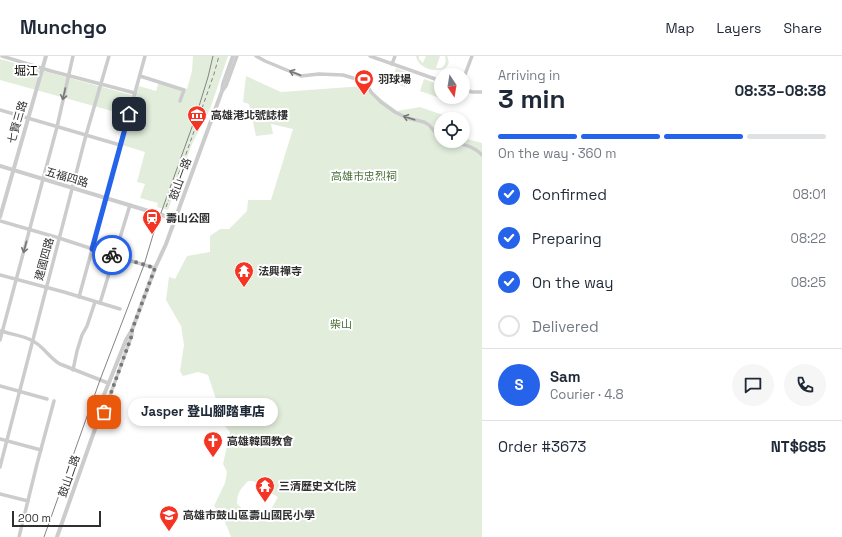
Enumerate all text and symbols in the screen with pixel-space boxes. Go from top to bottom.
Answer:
text: Munchgo [20,15,107,40]
text: Map [665,19,695,37]
text: Layers [717,19,761,37]
text: Share [783,19,822,37]
district label: 堀江 [14,63,38,79]
text: Arriving in [498,67,560,84]
sports icon: 羽球場 [353,68,375,96]
north arrow [434,68,470,104]
map controls [434,68,470,148]
one-way arrow [289,69,301,77]
place label: 羽球場 [378,72,411,86]
text: 08:33–08:38 [734,81,826,100]
text: 3 min [498,82,566,116]
one-way arrow [60,87,67,100]
pin [112,97,146,131]
street label: 七賢三路 [4,99,30,145]
icon: home [118,103,140,125]
museum icon: 高雄港北號誌樓 [186,104,208,132]
place label: 高雄港北號誌樓 [211,108,288,122]
button: locate [434,112,470,148]
one-way arrow [403,114,416,121]
text: On the way · 360 m [498,145,616,162]
street label: 鼓山一路 [166,156,194,202]
street label: 五福四路 [44,164,90,190]
park label: 高雄市忠烈祠 [331,169,397,183]
icon: check [498,183,520,205]
text: Confirmed [532,185,607,204]
text: 08:01 [793,186,826,203]
station icon: 壽山公園 [141,207,163,235]
place label: 壽山公園 [166,211,210,225]
icon: check [498,227,520,249]
text: Preparing [532,229,602,248]
text: 08:22 [791,230,826,247]
courier [92,235,132,275]
street label: 建國四路 [32,236,56,282]
one-way arrow [20,240,28,253]
icon: bike [101,244,123,266]
temple icon: 法興禪寺 [233,260,255,288]
place label: 法興禪寺 [258,264,302,278]
icon: check [498,271,520,293]
text: On the way [532,273,613,292]
text: 08:25 [791,274,826,291]
park label: 柴山 [330,317,352,331]
text: Delivered [532,317,599,336]
button: chat [732,364,774,406]
button: phone [784,364,826,406]
text: Sam [550,367,581,386]
text: S [514,375,524,394]
text: Courier · 4.8 [550,386,624,403]
pin [87,395,121,429]
callout: Jasper 登山腳踏車店 [128,398,278,426]
icon: bag [93,401,115,423]
text: Jasper 登山腳踏車店 [141,403,265,420]
church icon: 高雄韓國教會 [202,430,224,458]
place label: 高雄韓國教會 [227,434,293,448]
text: Order #3673 [498,437,586,456]
text: NT$685 [771,437,826,456]
street label: 鼓山二路 [55,453,83,499]
temple icon: 三清歷史文化院 [254,475,276,503]
place label: 三清歷史文化院 [279,479,356,493]
school or university icon: 高雄市鼓山區壽山國民小學 [158,504,180,532]
place label: 高雄市鼓山區壽山國民小學 [183,508,315,522]
scale bar [12,509,101,528]
text: 200 m [18,511,51,525]

